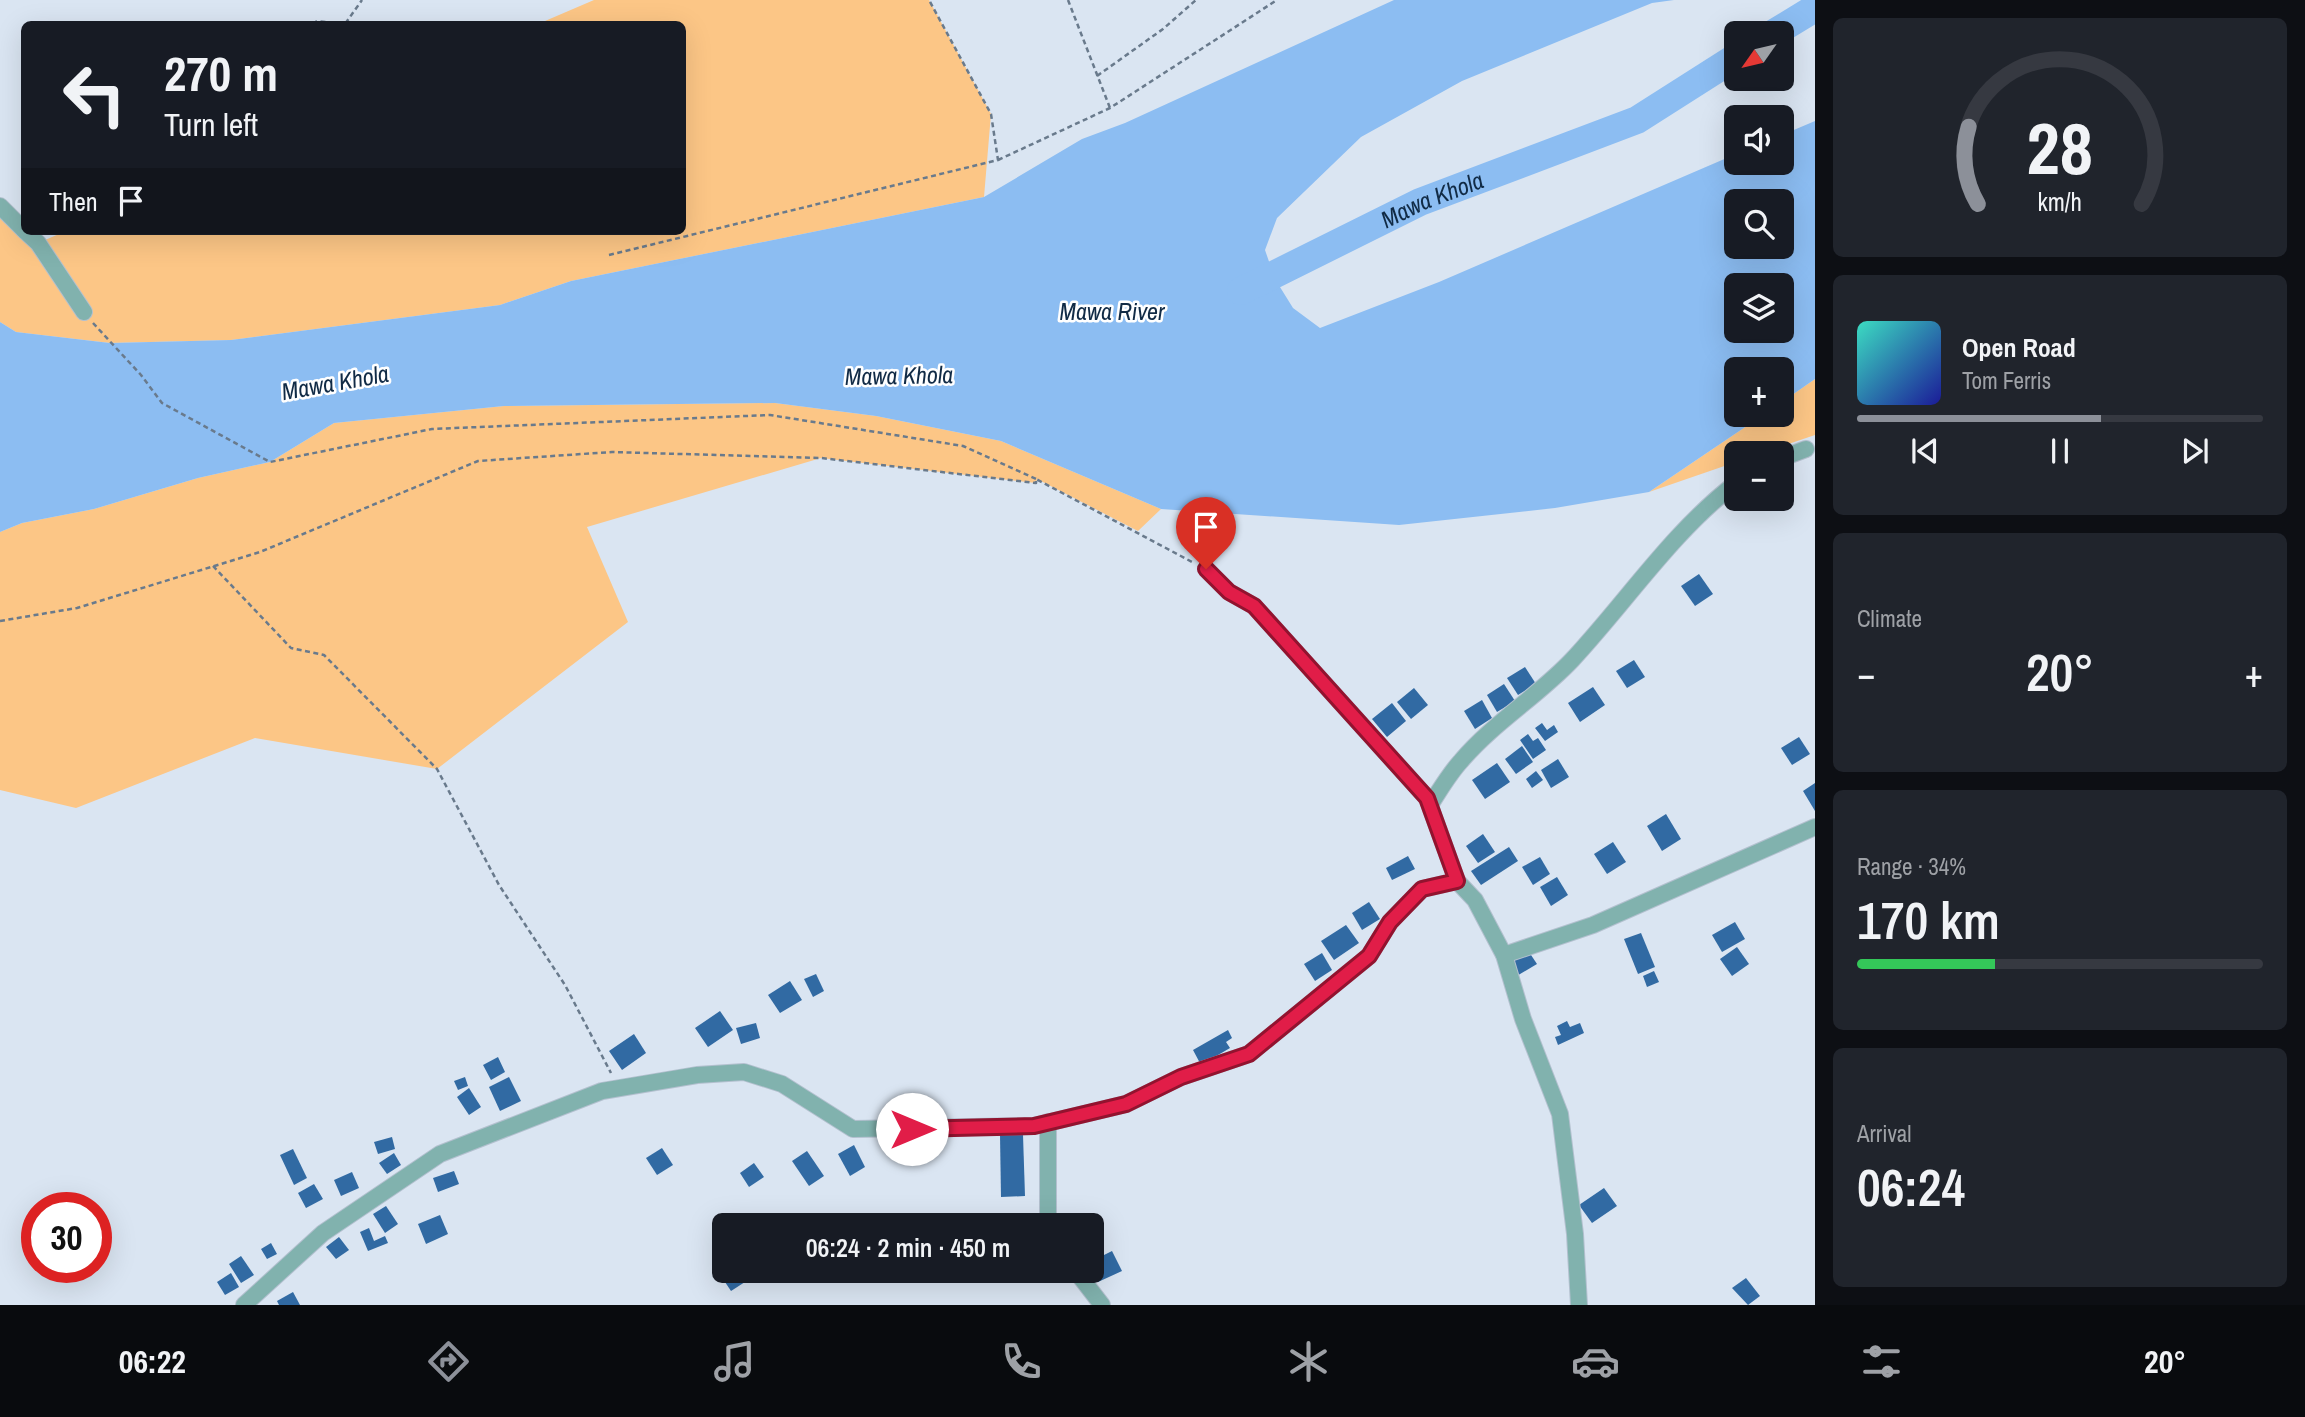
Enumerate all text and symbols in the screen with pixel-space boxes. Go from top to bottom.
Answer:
north arrow [1724,21,1794,91]
map controls [1724,21,1794,511]
text: 270 m [164,40,278,106]
icon: left [49,49,140,140]
text: 28 [2027,99,2093,197]
text: Turn left [164,103,258,146]
button: sound [1724,105,1794,175]
water label: Mawa Khola [1375,164,1488,235]
icon: arrive [112,182,150,220]
text: Then [49,184,98,219]
text: km/h [2038,185,2082,219]
button: search [1724,189,1794,259]
button: layers [1724,273,1794,343]
water label: Mawa River [1060,295,1166,327]
text: Open Road [1962,330,2076,365]
water label: Mawa Khola [279,357,391,407]
button: + [1724,357,1794,427]
water label: Mawa Khola [845,358,953,392]
text: Tom Ferris [1962,365,2051,396]
icon: previous [1906,432,1944,470]
icon: pause [2041,432,2079,470]
icon: next [2176,432,2214,470]
button: − [1724,441,1794,511]
pin [1176,497,1236,569]
icon: arrive [1187,508,1225,546]
text: Climate [1857,603,1922,634]
text: 20° [2026,637,2094,707]
text: − [1857,648,1875,699]
text: + [2245,648,2263,699]
text: Range · 34% [1857,851,1966,882]
text: 170 km [1857,885,2000,955]
position arrow [875,1092,949,1166]
text: Arrival [1857,1118,1912,1149]
text: 06:24 [1857,1152,1965,1222]
speed limit sign: 30 [21,1192,112,1283]
text: 06:24 · 2 min · 450 m [806,1230,1010,1265]
icon: directions [424,1337,473,1386]
icon: music [710,1337,759,1386]
icon: phone [997,1337,1046,1386]
icon: climate [1284,1337,1333,1386]
icon: car [1571,1337,1620,1386]
icon: filters [1857,1337,1906,1386]
text: 06:22 [119,1340,186,1383]
text: 20° [2144,1340,2186,1383]

